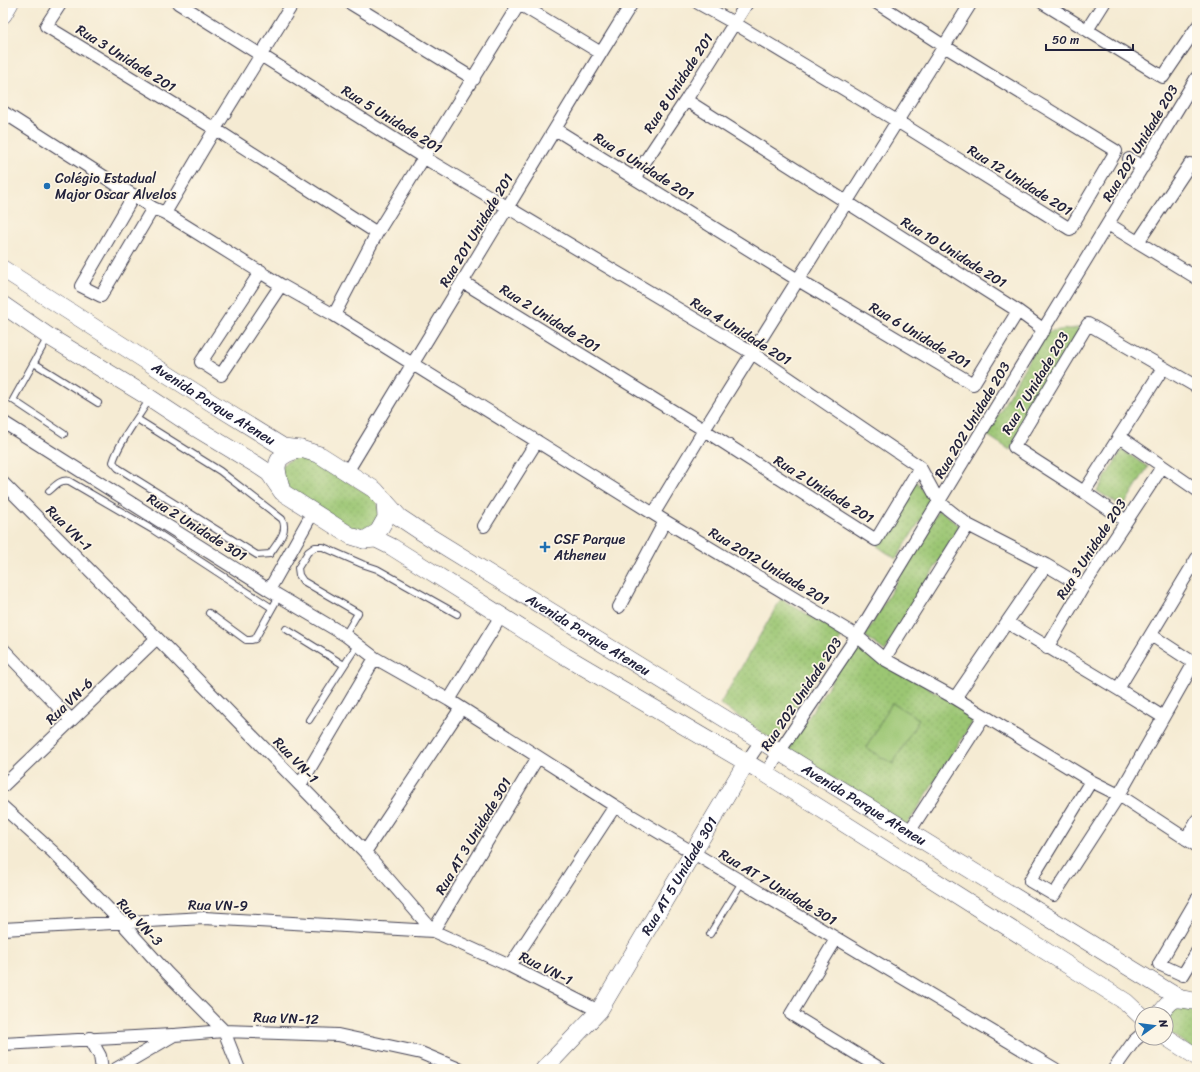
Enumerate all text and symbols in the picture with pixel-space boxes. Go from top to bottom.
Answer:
street label: Rua 3 Unidade 201 [71,18,181,99]
scale bar [1046,26,1133,52]
street label: Rua 8 Unidade 201 [637,28,720,138]
text: 50 m [1052,29,1079,51]
street label: Rua 5 Unidade 201 [336,78,447,161]
street label: Rua 202 Unidade 203 [1096,80,1185,207]
street label: Rua 6 Unidade 201 [589,125,699,207]
street label: Rua 12 Unidade 201 [962,138,1077,223]
place label: Colégio Estadual Major Oscar Alvelos [55,166,177,207]
street label: Rua 201 Unidade 201 [432,169,520,292]
marker: Colégio Estadual Major Oscar Alvelos [42,181,52,191]
street label: Rua 10 Unidade 201 [896,210,1012,295]
street label: Rua 2 Unidade 201 [495,277,605,359]
street label: Rua 4 Unidade 201 [685,290,796,373]
street label: Rua 6 Unidade 201 [864,295,975,376]
street label: Rua 7 Unidade 203 [995,327,1076,440]
street label: Avenida Parque Ateneu [146,355,281,453]
street label: Rua 202 Unidade 203 [928,357,1017,484]
street label: Rua 2 Unidade 201 [769,448,879,530]
street label: Rua 2 Unidade 301 [142,487,252,568]
street label: Rua 3 Unidade 203 [1049,494,1134,605]
street label: Rua VN-1 [40,499,98,557]
street label: Rua 2012 Unidade 201 [704,520,834,612]
place label: CSF Parque Atheneu [553,527,625,568]
marker: CSF Parque Atheneu [539,541,551,553]
street label: Avenida Parque Ateneu [520,586,656,683]
street label: Rua 202 Unidade 203 [754,632,849,756]
street label: Rua VN-6 [39,672,99,731]
street label: Rua VN-1 [267,731,325,790]
street label: Avenida Parque Ateneu [796,756,932,853]
street label: Rua AT 3 Unidade 301 [428,773,519,900]
street label: Rua AT 5 Unidade 301 [634,812,725,940]
street label: Rua AT 7 Unidade 301 [714,842,842,933]
street label: Rua VN-3 [110,892,169,953]
street label: Rua VN-9 [188,892,249,919]
street label: Rua VN-1 [515,944,577,993]
street label: Rua VN-12 [253,1005,319,1032]
north arrow [1134,1006,1174,1046]
text: N [1153,1017,1173,1030]

